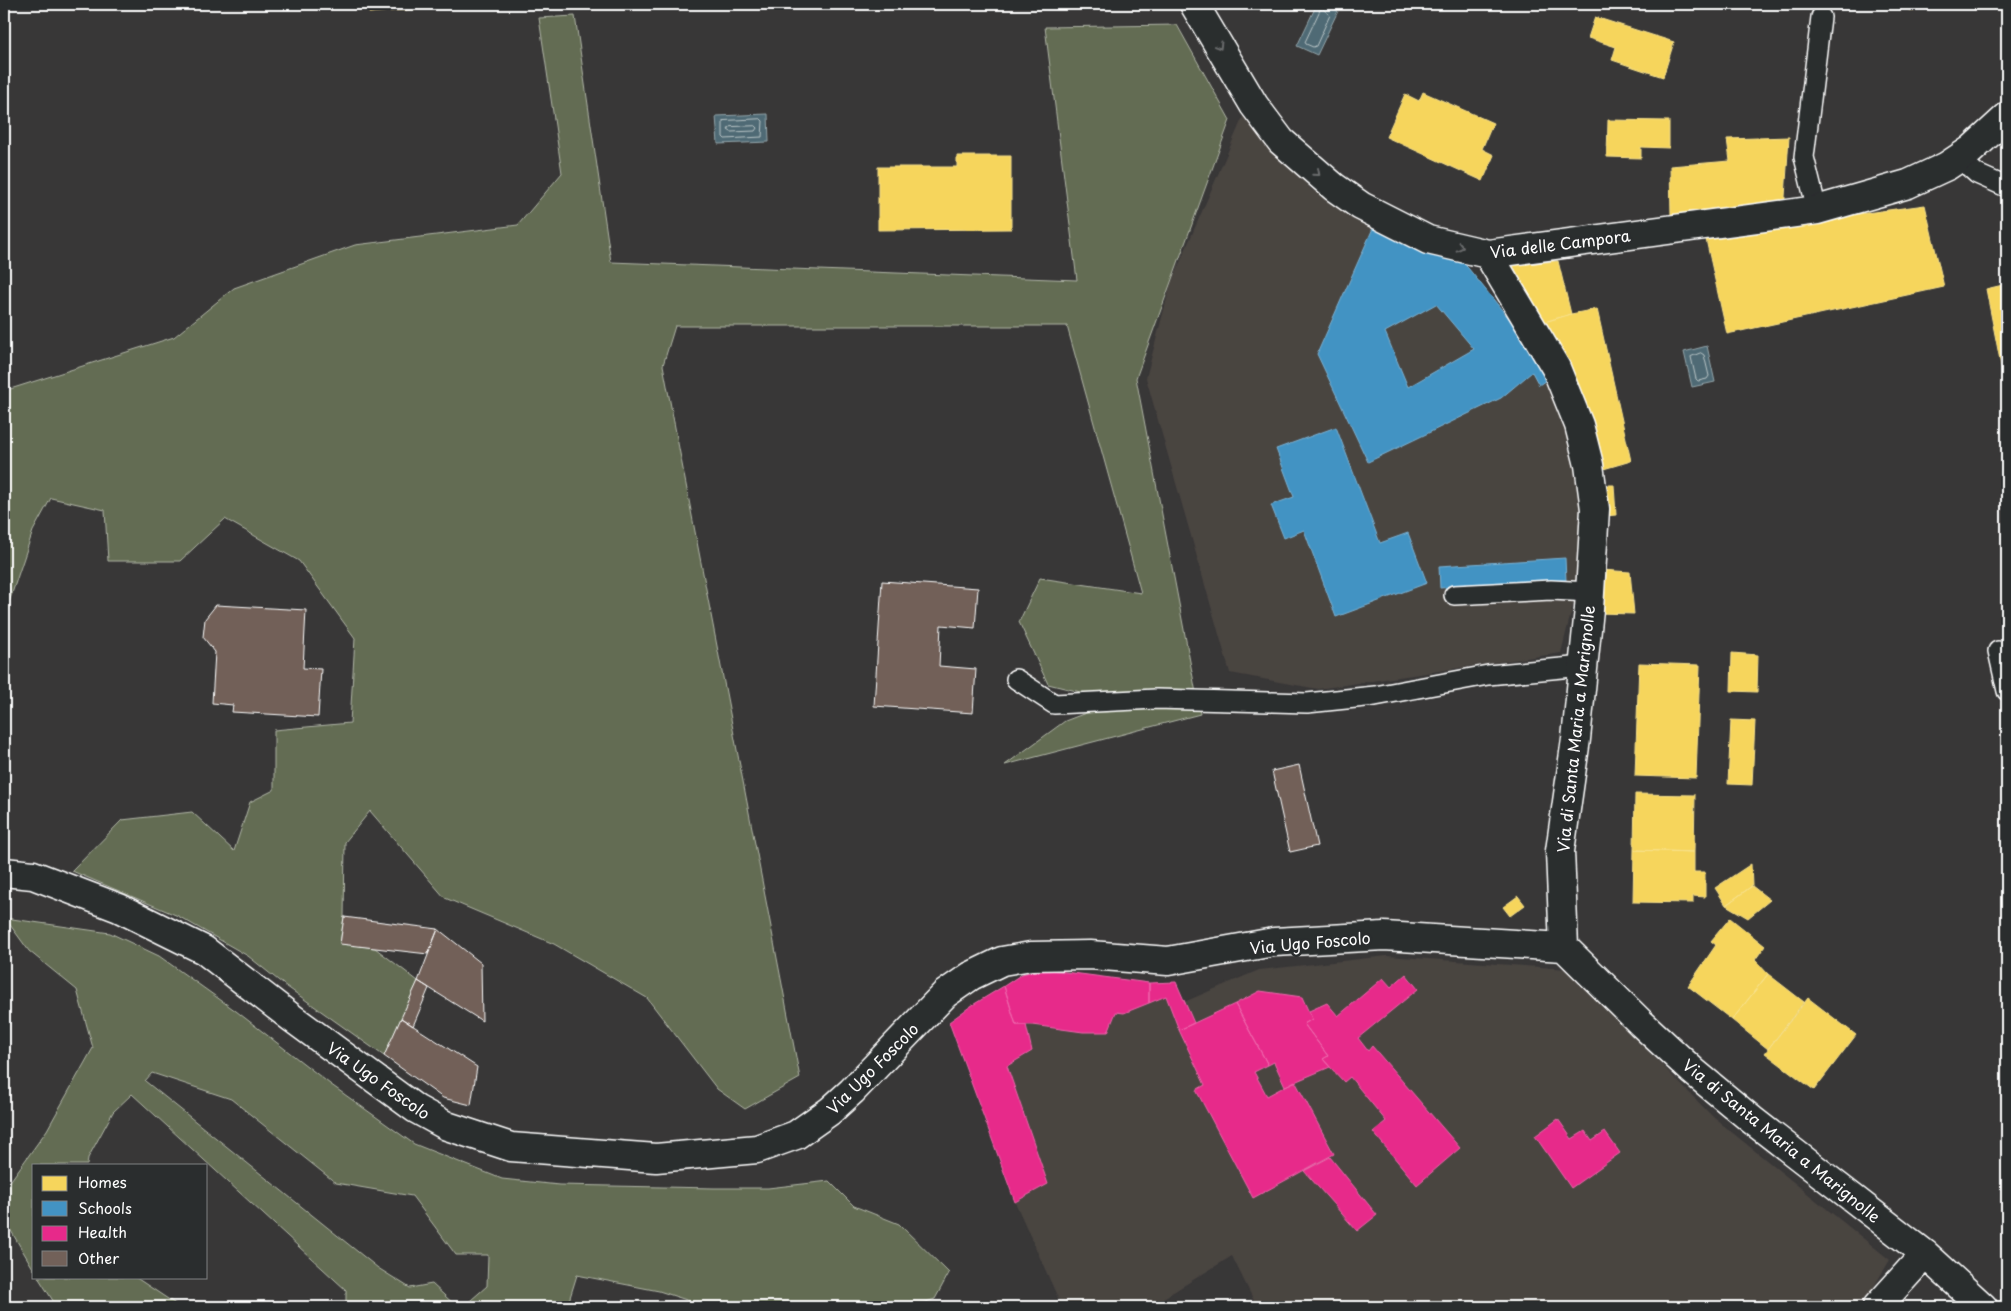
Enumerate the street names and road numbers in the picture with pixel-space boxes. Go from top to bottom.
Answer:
street label: Via delle Campora [1488,222,1632,264]
street label: Via di Santa Maria a Marignolle [1550,604,1600,854]
street label: Via Ugo Foscolo [1249,925,1371,959]
street label: Via Ugo Foscolo [821,1017,923,1119]
street label: Via Ugo Foscolo [322,1035,436,1125]
street label: Via di Santa Maria a Marignolle [1678,1052,1886,1228]

